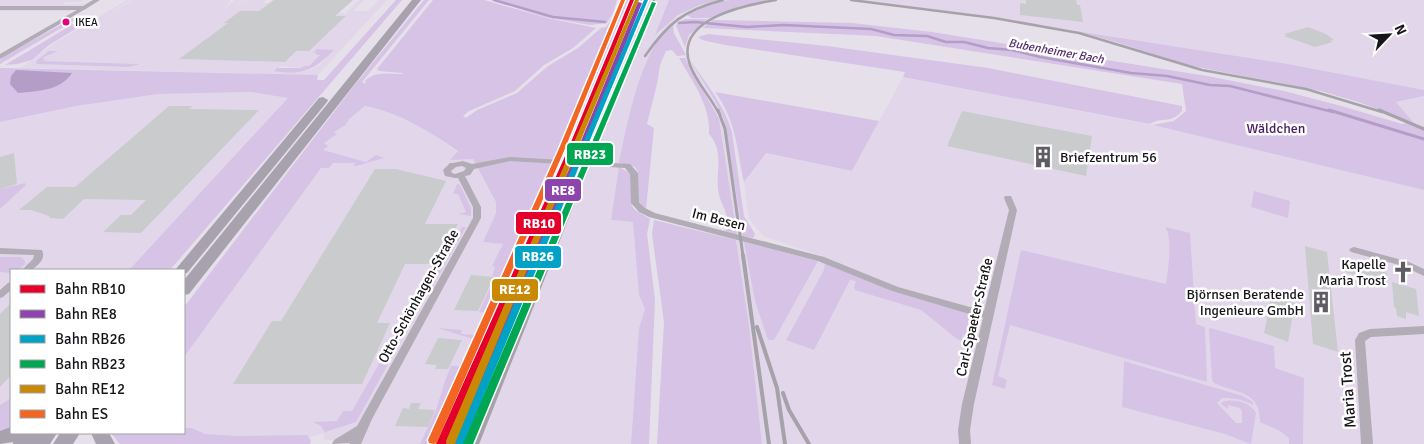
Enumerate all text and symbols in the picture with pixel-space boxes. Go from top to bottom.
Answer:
north arrow [1364,10,1414,60]
place label: IKEA [75,16,98,29]
marker: IKEA [61,17,71,27]
text: N [1391,22,1410,38]
water label: Bubenheimer Bach [1007,36,1105,67]
park label: Wäldchen [1247,120,1305,137]
line badge: RB23 [566,142,614,166]
building icon: Briefzentrum 56 [1030,144,1056,170]
text: RB23 [574,146,606,163]
place label: Briefzentrum 56 [1060,149,1157,166]
line badge: RE8 [544,178,582,202]
text: RE8 [551,182,576,199]
street label: Im Besen [690,205,747,234]
line badge: RB10 [515,211,562,235]
text: RB10 [523,215,556,232]
street label: Otto-Schönhagen-Straße [375,226,462,366]
line badge: RB26 [514,245,562,269]
text: RB26 [522,248,555,265]
street label: Carl-Spaeter-Straße [953,256,996,378]
place label: Kapelle Maria Trost [1319,256,1386,289]
church icon: Kapelle Maria Trost [1390,259,1416,285]
legend [10,269,185,434]
line badge: RE12 [491,278,539,302]
text: Bahn RB10 [55,280,126,298]
text: RE12 [499,281,531,298]
place label: Björnsen Beratende Ingenieure GmbH [1186,286,1304,319]
building icon: Björnsen Beratende Ingenieure GmbH [1308,289,1334,315]
text: Bahn RE8 [55,305,117,323]
text: Bahn RB26 [55,330,126,348]
street label: Maria Trost [1335,351,1361,429]
text: Bahn RB23 [55,355,126,373]
text: Bahn RE12 [55,380,125,398]
text: Bahn ES [55,405,108,423]

